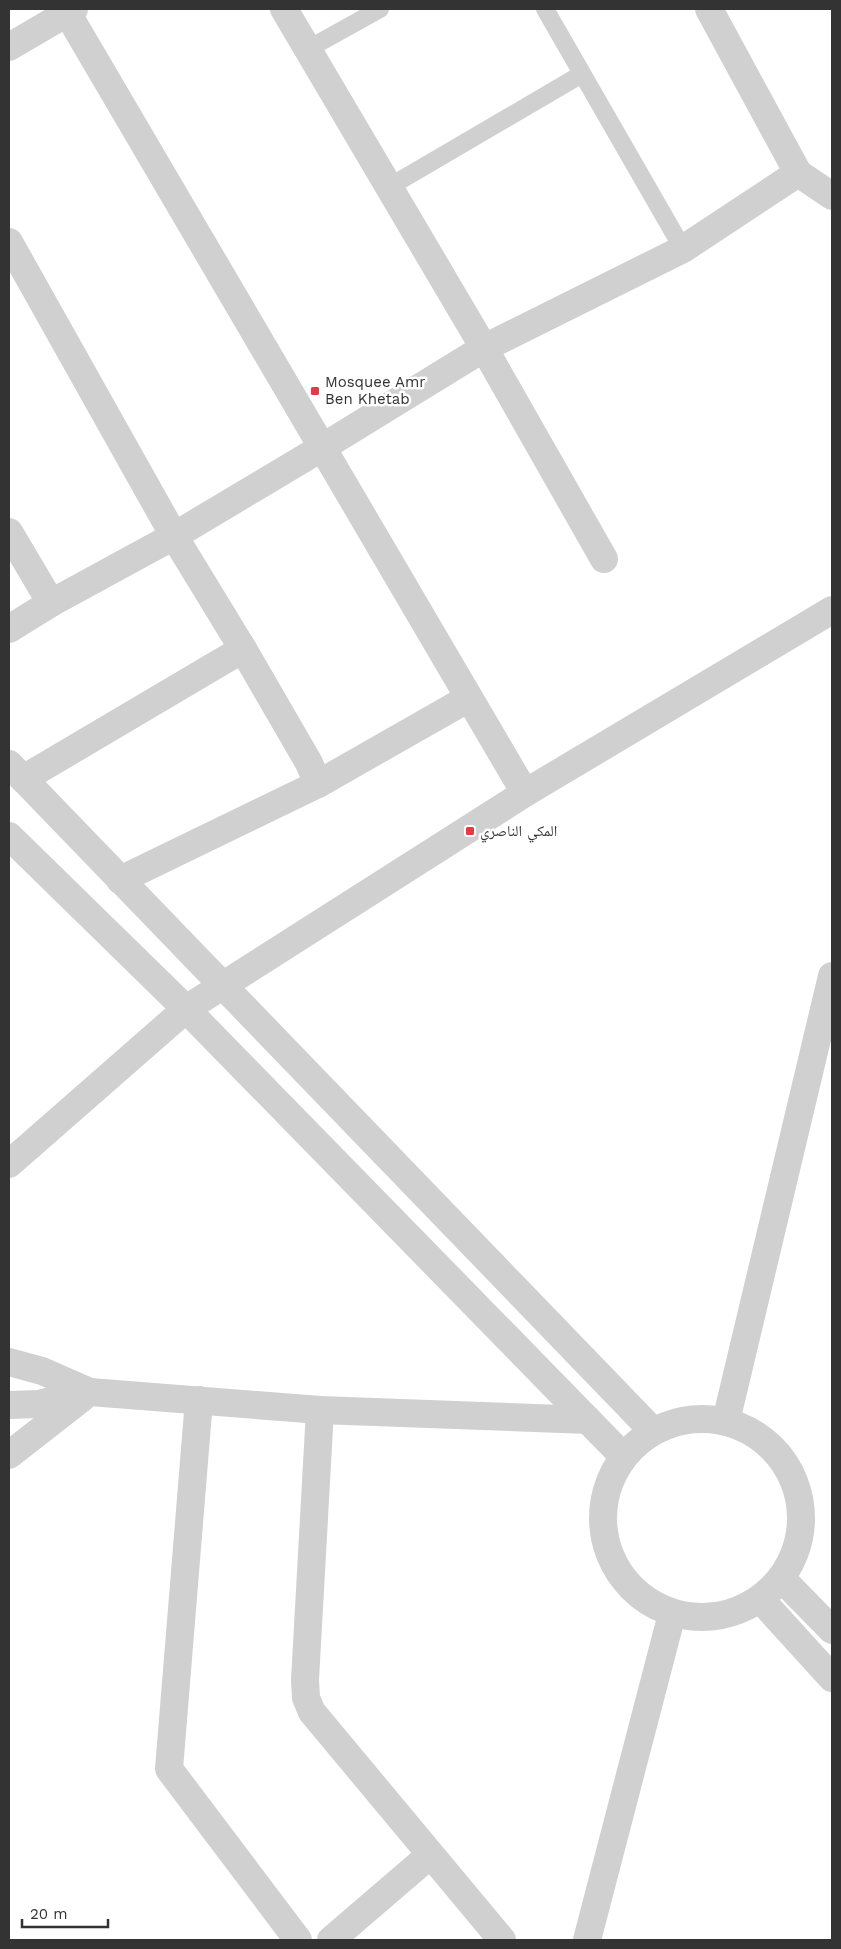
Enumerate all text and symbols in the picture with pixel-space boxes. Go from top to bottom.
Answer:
place label: Mosquee Amr Ben Khetab [325,373,425,408]
marker: Mosquee Amr Ben Khetab [309,385,321,397]
place label: المكي الناصري [480,822,557,843]
marker: المكي الناصري [464,825,476,837]
scale bar [22,1896,109,1928]
text: 20 m [30,1905,68,1923]

